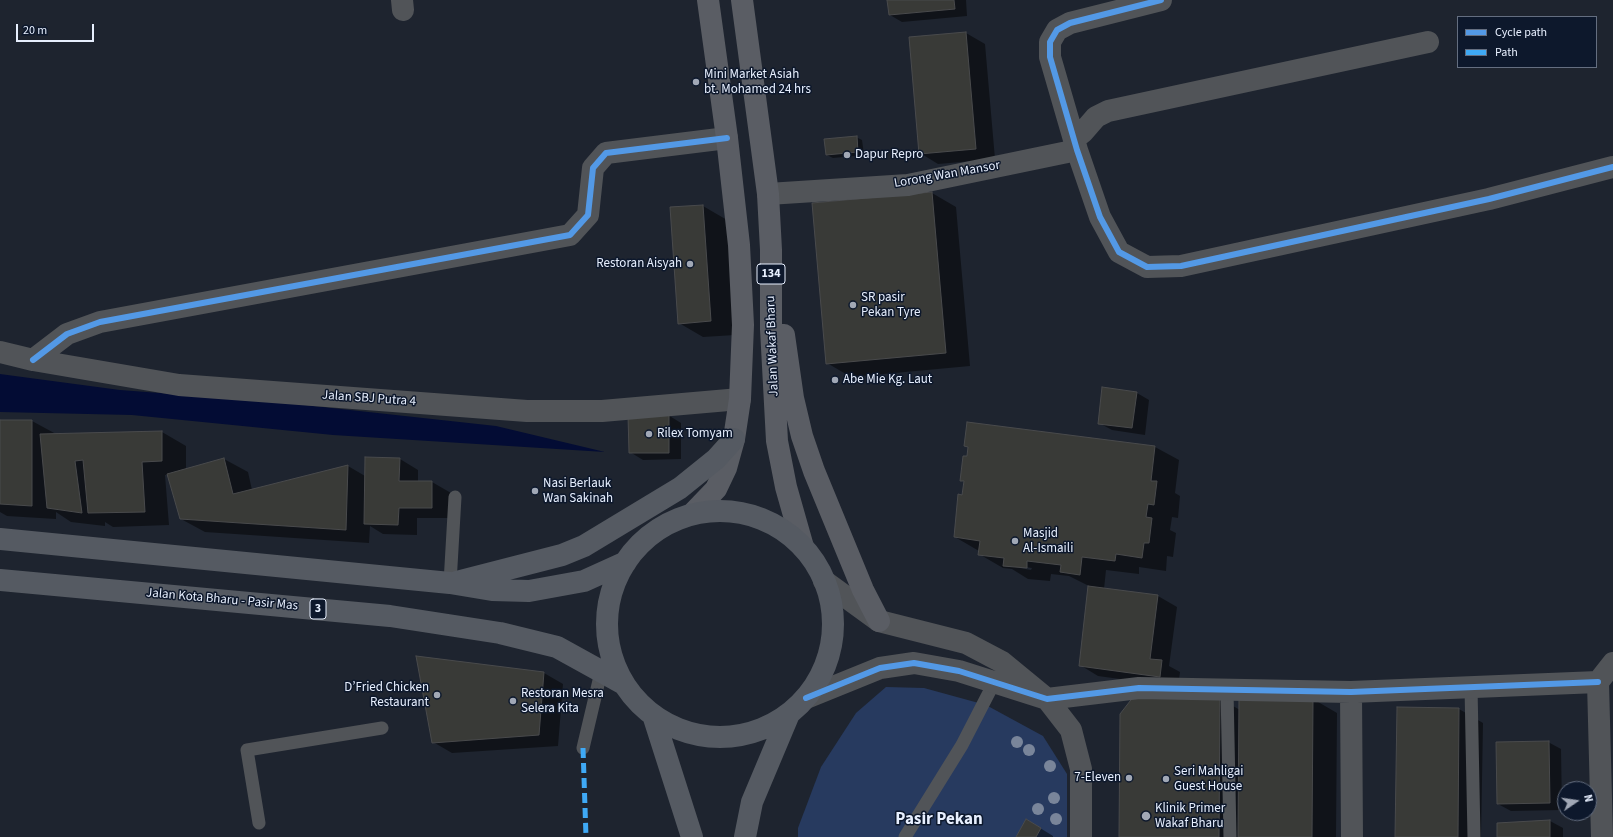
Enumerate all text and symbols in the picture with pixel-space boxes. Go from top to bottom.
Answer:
scale bar [18,16,96,42]
legend [1457,16,1597,68]
text: 20 m [23,22,47,39]
text: Cycle path [1495,24,1547,41]
text: Path [1495,44,1518,61]
place label: Mini Market Asiah bt. Mohamed 24 hrs [704,67,811,98]
marker: Mini Market Asiah bt. Mohamed 24 hrs [691,77,701,87]
place label: Dapur Repro [855,147,923,163]
marker: Dapur Repro [842,150,852,160]
street label: Lorong Wan Mansor [893,158,1001,192]
place label: Restoran Aisyah [596,256,682,272]
marker: Restoran Aisyah [685,259,695,269]
road number: 134 [757,264,785,284]
place label: SR pasir Pekan Tyre [861,290,921,321]
street label: Jalan Wakaf Bharu [763,295,783,397]
marker: SR pasir Pekan Tyre [848,300,858,310]
place label: Abe Mie Kg. Laut [843,372,932,388]
marker: Abe Mie Kg. Laut [830,375,840,385]
street label: Jalan SBJ Putra 4 [321,388,417,410]
place label: Rilex Tomyam [657,426,733,442]
marker: Rilex Tomyam [644,429,654,439]
place label: Nasi Berlauk Wan Sakinah [543,476,613,507]
marker: Nasi Berlauk Wan Sakinah [530,486,540,496]
place label: Masjid Al-Ismaili [1023,526,1073,557]
marker: Masjid Al-Ismaili [1010,536,1020,546]
street label: Jalan Kota Bharu - Pasir Mas [145,586,299,614]
road number: 3 [310,599,326,619]
place label: D’Fried Chicken Restaurant [344,680,429,711]
place label: Restoran Mesra Selera Kita [521,686,604,717]
marker: D’Fried Chicken Restaurant [432,690,442,700]
marker: Restoran Mesra Selera Kita [508,696,518,706]
place label: Seri Mahligai Guest House [1174,764,1243,795]
place label: 7-Eleven [1074,770,1121,786]
marker: 7-Eleven [1124,773,1134,783]
marker: Seri Mahligai Guest House [1161,774,1171,784]
north arrow [1557,781,1597,821]
text: N [1580,793,1596,804]
place label: Klinik Primer Wakaf Bharu [1155,801,1225,832]
district label: Pasir Pekan [895,810,983,830]
marker: Klinik Primer Wakaf Bharu [1140,810,1152,822]

